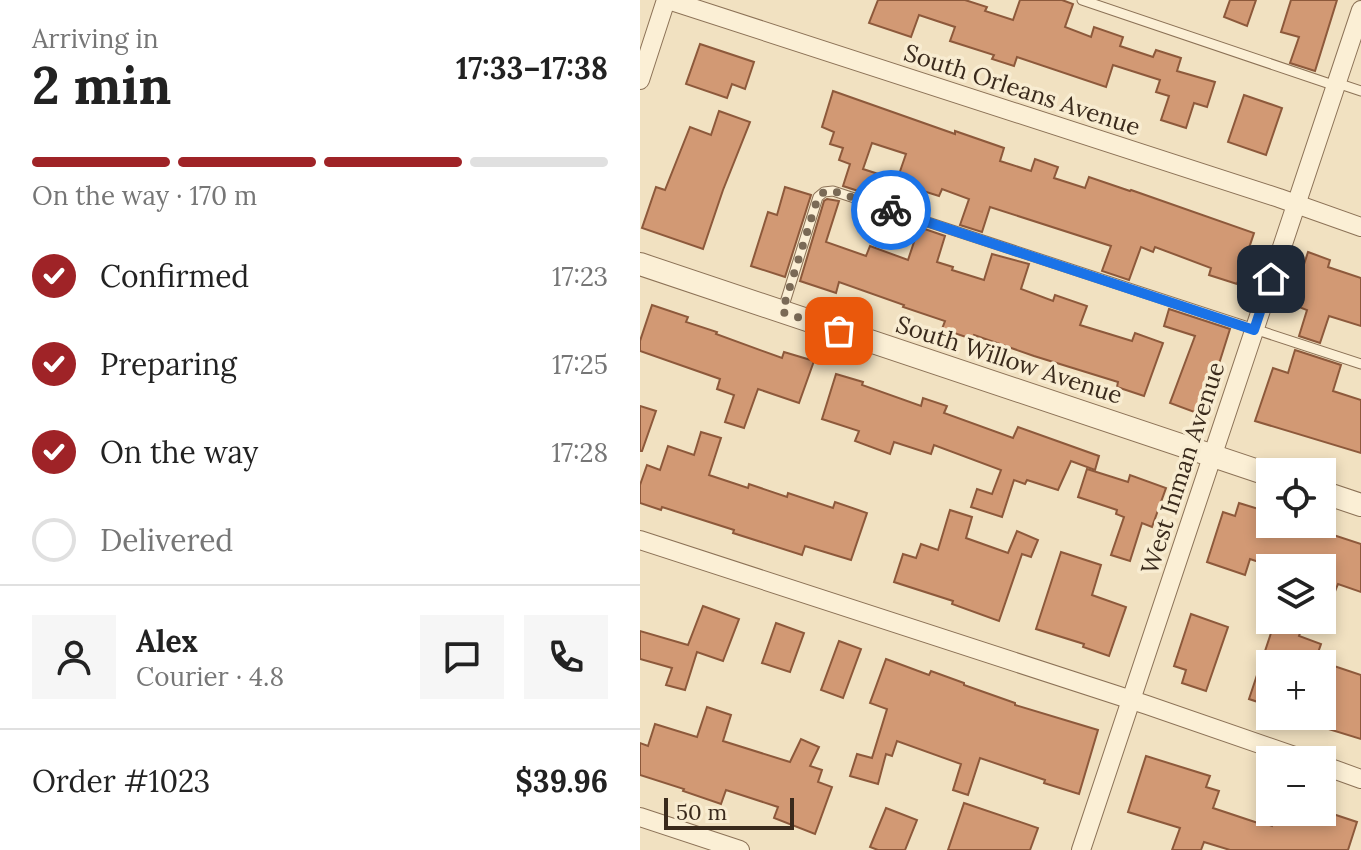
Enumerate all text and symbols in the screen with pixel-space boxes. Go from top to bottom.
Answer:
text: Arriving in [32,22,159,55]
street label: South Orleans Avenue [900,37,1144,142]
text: 17:33–17:38 [456,49,608,87]
text: 2 min [32,52,171,118]
courier [851,170,931,250]
text: On the way · 170 m [32,179,257,212]
icon: bike [869,188,913,232]
pin [1237,245,1305,313]
icon: check [32,254,76,298]
text: Confirmed [100,257,249,295]
icon: home [1249,257,1293,301]
text: 17:23 [552,260,608,293]
pin [805,297,873,365]
street label: South Willow Avenue [892,308,1126,411]
icon: bag [817,309,861,353]
icon: check [32,342,76,386]
text: Preparing [100,345,237,383]
text: 17:25 [552,348,608,381]
street label: West Inman Avenue [1134,358,1231,578]
icon: check [32,430,76,474]
text: On the way [100,433,258,471]
text: 17:28 [551,436,608,469]
map controls [1256,458,1336,826]
button: locate [1256,458,1336,538]
text: Delivered [100,521,233,559]
button: layers [1256,554,1336,634]
button: person [32,615,116,699]
button: chat [420,615,504,699]
button: phone [524,615,608,699]
text: Alex [136,622,198,660]
button: + [1256,650,1336,730]
text: Courier · 4.8 [136,660,284,693]
button: − [1256,746,1336,826]
text: Order #1023 [32,762,210,800]
text: $39.96 [515,762,608,800]
scale bar [664,794,794,830]
text: 50 m [676,798,727,826]

